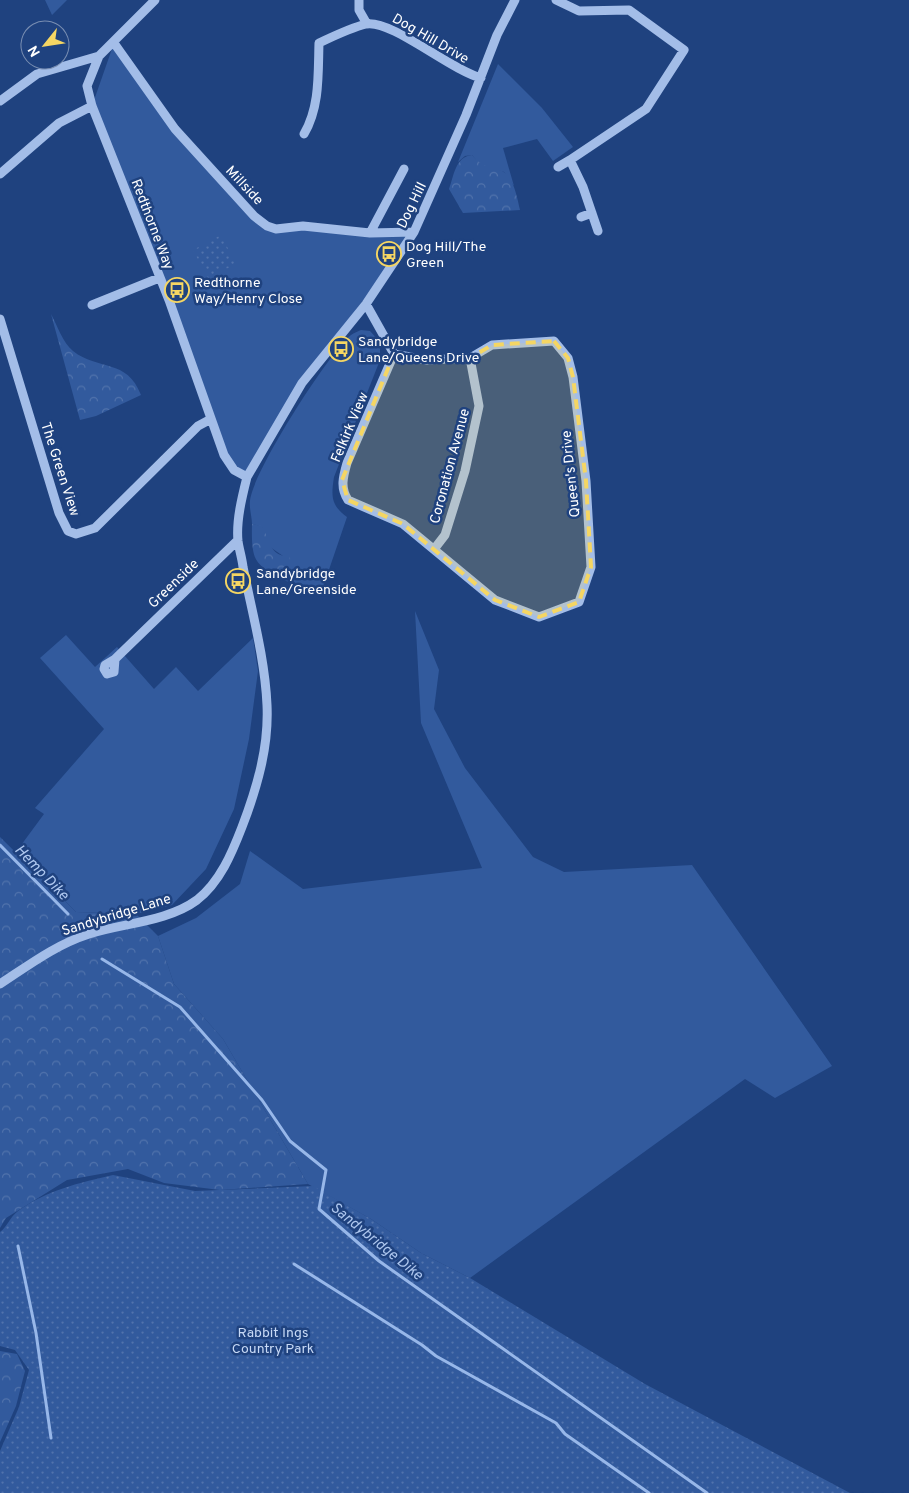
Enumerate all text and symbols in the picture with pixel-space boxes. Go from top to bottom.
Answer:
street label: Dog Hill Drive [389,10,472,68]
north arrow [20,20,70,70]
text: N [25,42,45,59]
street label: Millside [221,163,266,209]
street label: Redthorne Way [127,177,177,272]
street label: Dog Hill [394,180,431,232]
place label: Dog Hill/The Green [406,239,486,272]
bus stop icon: Dog Hill/The Green [376,241,402,267]
place label: Redthorne Way/Henry Close [194,275,302,308]
bus stop icon: Redthorne Way/Henry Close [164,277,190,303]
place label: Sandybridge Lane/Queens Drive [358,334,479,367]
bus stop icon: Sandybridge Lane/Queens Drive [328,336,354,362]
street label: Felkirk View [328,390,373,465]
street label: Coronation Avenue [427,407,474,526]
street label: The Green View [36,420,83,519]
street label: Queen's Drive [558,429,585,518]
street label: Greenside [145,556,203,612]
place label: Sandybridge Lane/Greenside [256,566,356,599]
bus stop icon: Sandybridge Lane/Greenside [225,568,251,594]
water label: Hemp Dike [10,841,72,905]
street label: Sandybridge Lane [60,891,173,940]
water label: Sandybridge Dike [326,1199,426,1285]
park label: Rabbit Ings Country Park [232,1325,314,1358]

